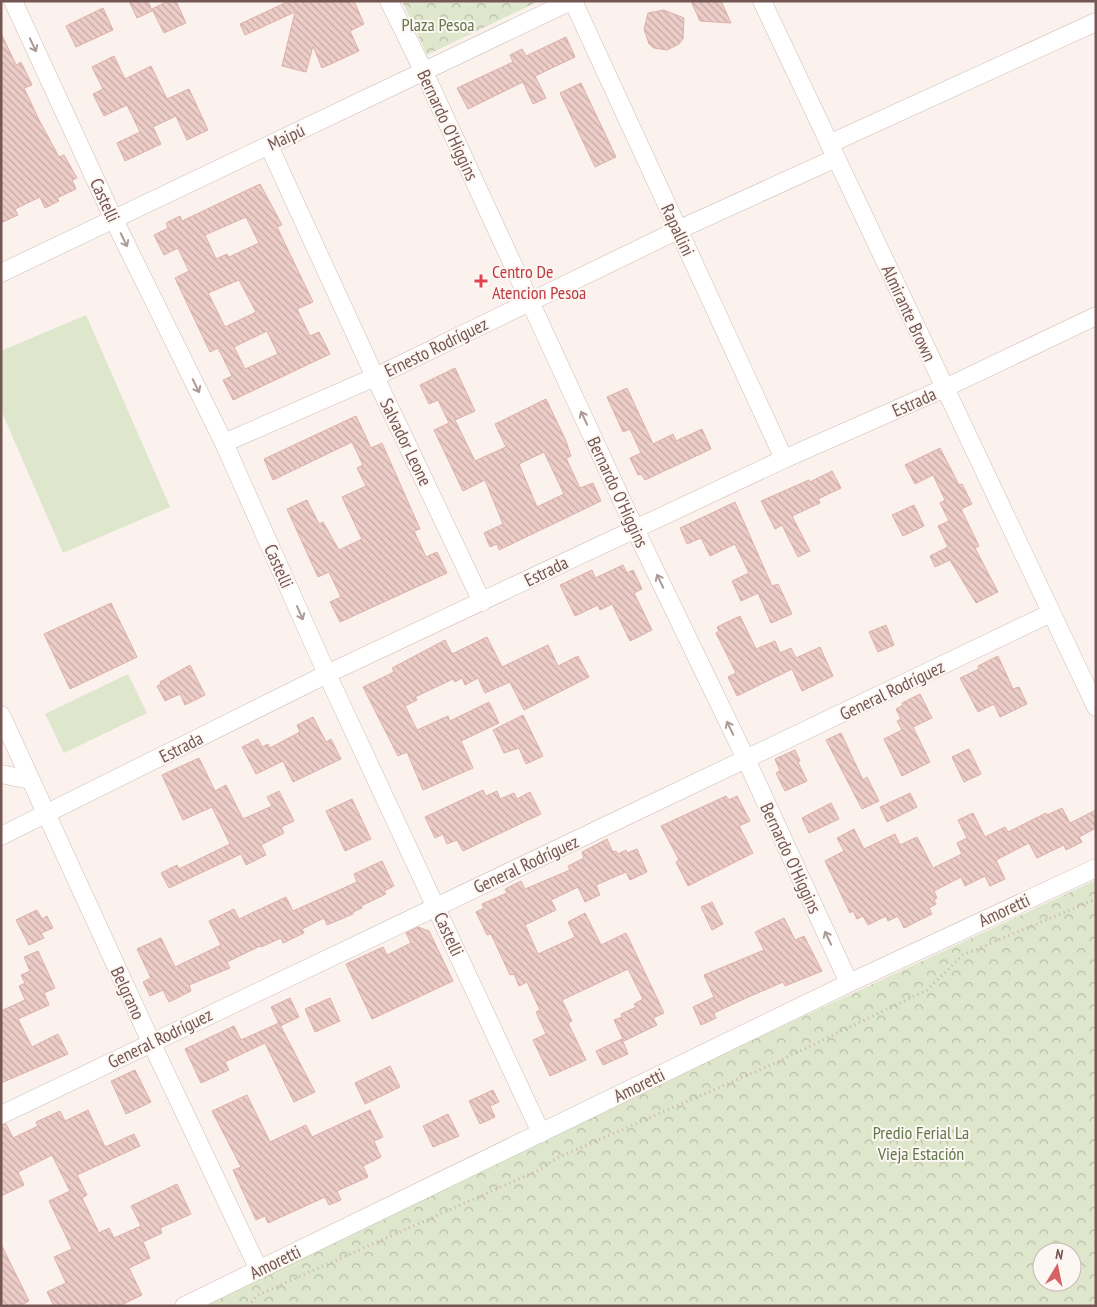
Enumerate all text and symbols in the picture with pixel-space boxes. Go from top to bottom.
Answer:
park label: Plaza Pesoa [401,13,475,36]
one-way arrow [29,38,39,53]
street label: Bernardo O'Higgins [412,66,484,184]
street label: Maipú [264,119,308,155]
street label: Castelli [85,174,125,226]
street label: Rapallini [656,200,700,260]
one-way arrow [120,232,129,247]
place label: Centro De Atencion Pesoa [492,260,586,304]
street label: Almirante Brown [877,261,941,365]
marker: Centro De Atencion Pesoa [474,274,488,288]
street label: Ernesto Rodríguez [381,312,491,382]
one-way arrow [192,378,201,393]
street label: Estrada [888,382,940,422]
street label: Salvador Leone [375,394,437,490]
one-way arrow [579,411,588,426]
street label: Bernardo O'Higgins [582,433,654,551]
street label: Castelli [259,540,299,592]
street label: Estrada [520,551,572,591]
one-way arrow [655,574,664,589]
one-way arrow [295,605,305,620]
street label: General Rodríguez [836,655,948,725]
one-way arrow [725,720,735,735]
street label: Estrada [155,726,207,768]
street label: Bernardo O'Higgins [755,799,827,917]
street label: General Rodríguez [470,830,582,898]
street label: Amoretti [975,888,1033,932]
street label: Castelli [429,908,469,960]
one-way arrow [823,931,833,946]
street label: Belgrano [106,963,150,1023]
street label: General Rodríguez [104,1003,216,1073]
street label: Amoretti [610,1063,668,1107]
park label: Predio Ferial La Vieja Estación [873,1121,969,1165]
street label: Amoretti [246,1240,304,1284]
north arrow [1032,1242,1082,1292]
text: N [1054,1245,1065,1264]

